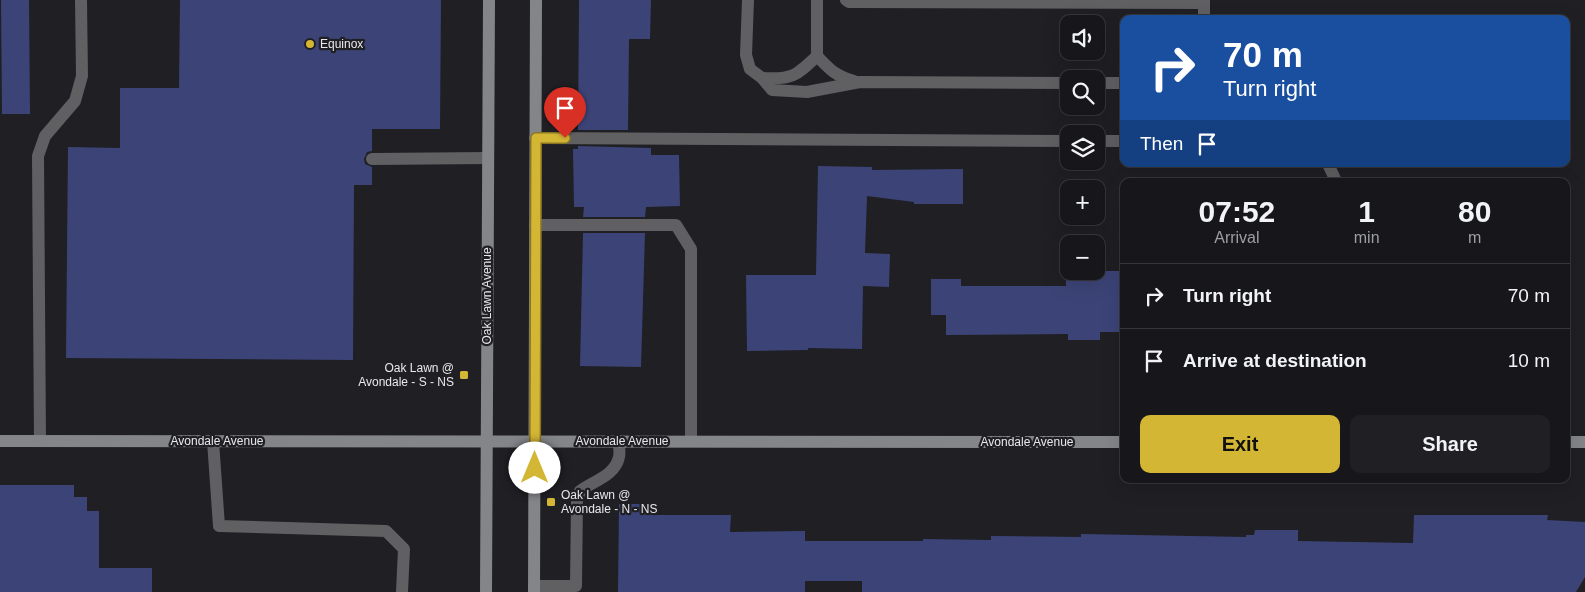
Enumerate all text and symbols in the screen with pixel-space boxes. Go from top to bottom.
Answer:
map controls [1060,15,1105,280]
button: sound [1060,15,1105,60]
icon: right [1140,35,1205,100]
text: 70 m [1223,35,1303,74]
place label: Equinox [320,37,363,51]
marker: Equinox [304,38,316,50]
button: search [1060,70,1105,115]
text: Turn right [1223,76,1316,101]
pin [544,87,586,138]
icon: arrive [551,94,579,122]
button: layers [1060,125,1105,170]
icon: arrive [1193,130,1221,158]
text: Then [1140,133,1183,154]
button: + [1060,180,1105,225]
text: 07:52 [1199,195,1275,228]
text: 1 [1358,195,1375,228]
text: 80 [1458,195,1491,228]
text: Arrival [1214,229,1260,246]
text: min [1354,229,1380,246]
text: m [1468,229,1481,246]
button: − [1060,235,1105,280]
street label: Oak Lawn Avenue [480,247,494,345]
icon: right [1140,282,1168,310]
text: Turn right [1183,285,1271,306]
text: 70 m [1508,285,1550,306]
icon: arrive [1140,347,1168,375]
text: Arrive at destination [1183,350,1367,371]
text: 10 m [1508,350,1550,371]
place label: Oak Lawn @ Avondale - S - NS [358,361,454,389]
marker: Oak Lawn @ Avondale - S - NS [458,369,470,381]
button: Exit [1140,415,1340,473]
button: Share [1350,415,1550,473]
street label: Avondale Avenue [171,434,264,448]
street label: Avondale Avenue [576,434,669,448]
street label: Avondale Avenue [981,435,1074,449]
position arrow [508,441,560,493]
place label: Oak Lawn @ Avondale - N - NS [561,488,658,516]
marker: Oak Lawn @ Avondale - N - NS [545,496,557,508]

